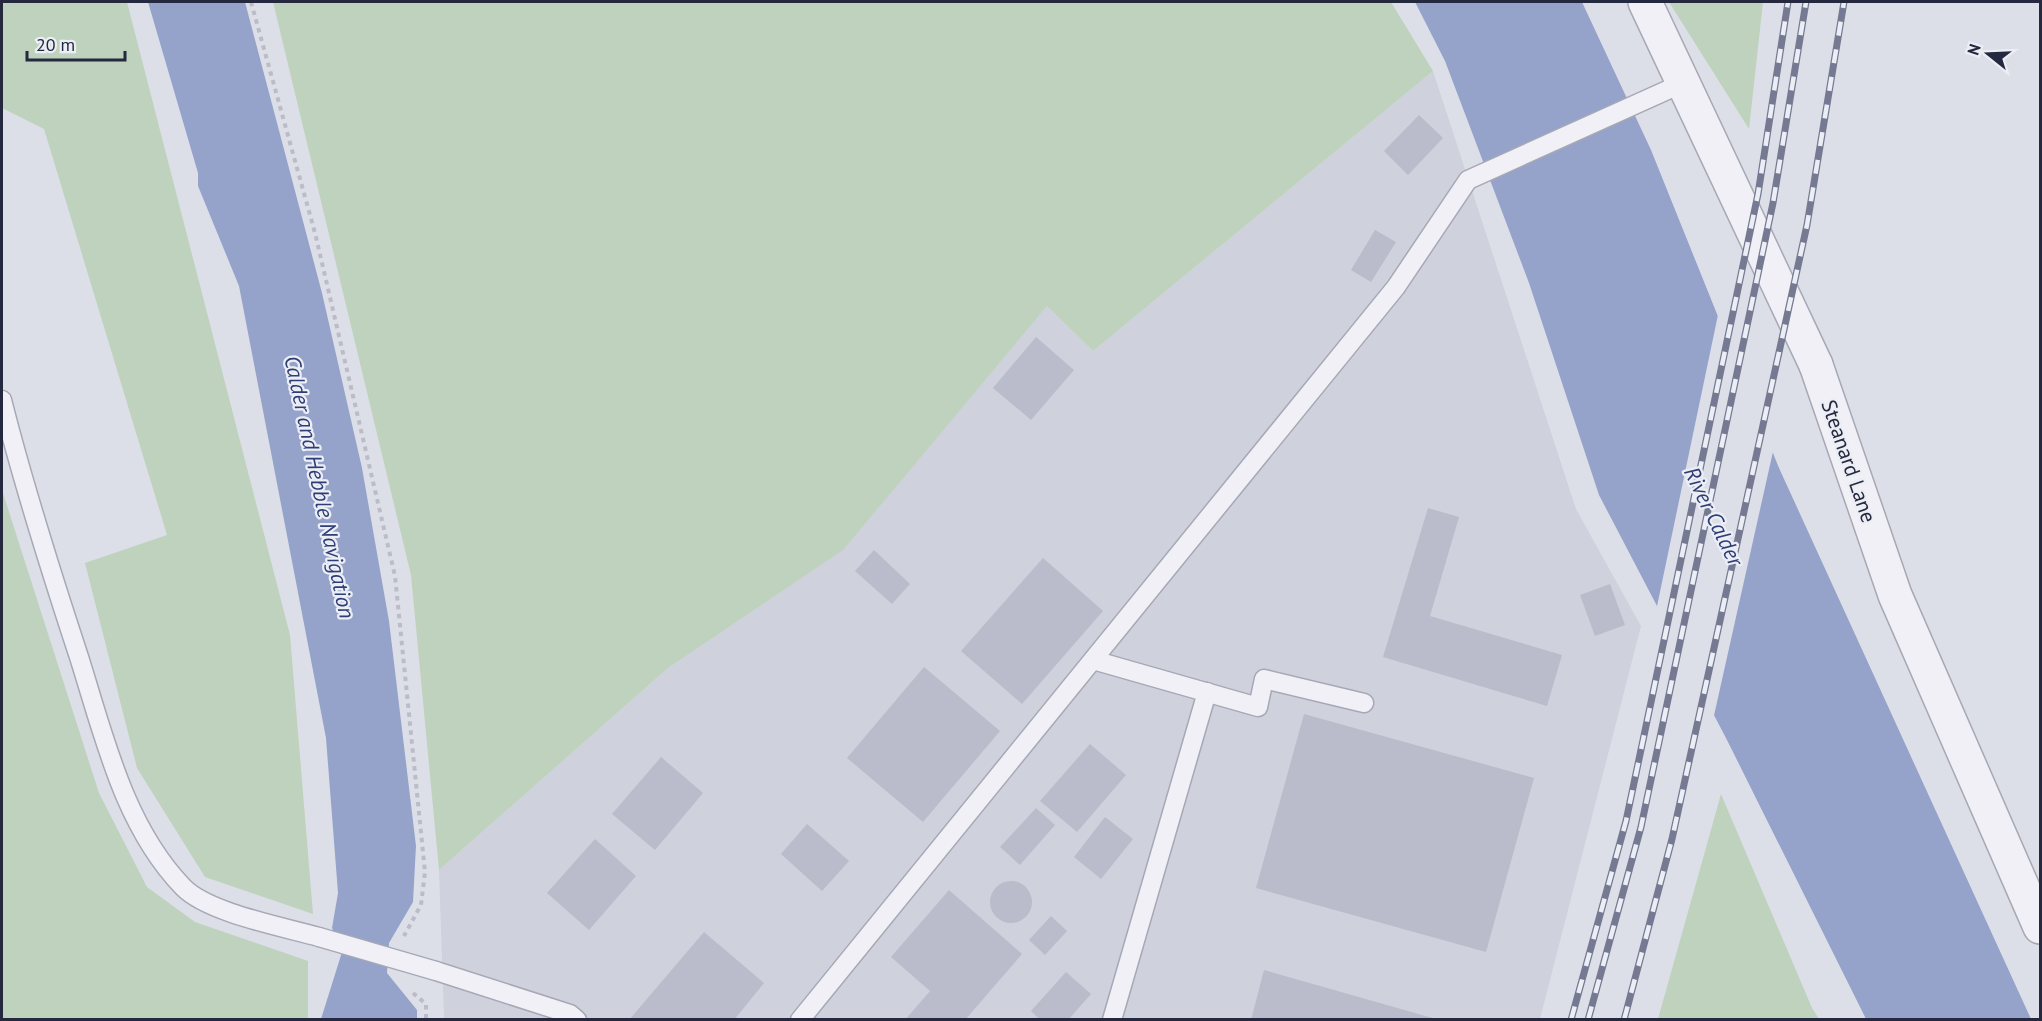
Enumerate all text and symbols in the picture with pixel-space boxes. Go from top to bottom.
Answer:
scale bar [27,24,124,62]
north arrow [1958,24,2018,84]
text: 20 m [36,33,75,56]
text: N [1963,41,1985,57]
water label: Calder and Hebble Navigation [278,353,362,621]
street label: Steanard Lane [1815,396,1883,526]
water label: River Calder [1678,462,1751,572]

